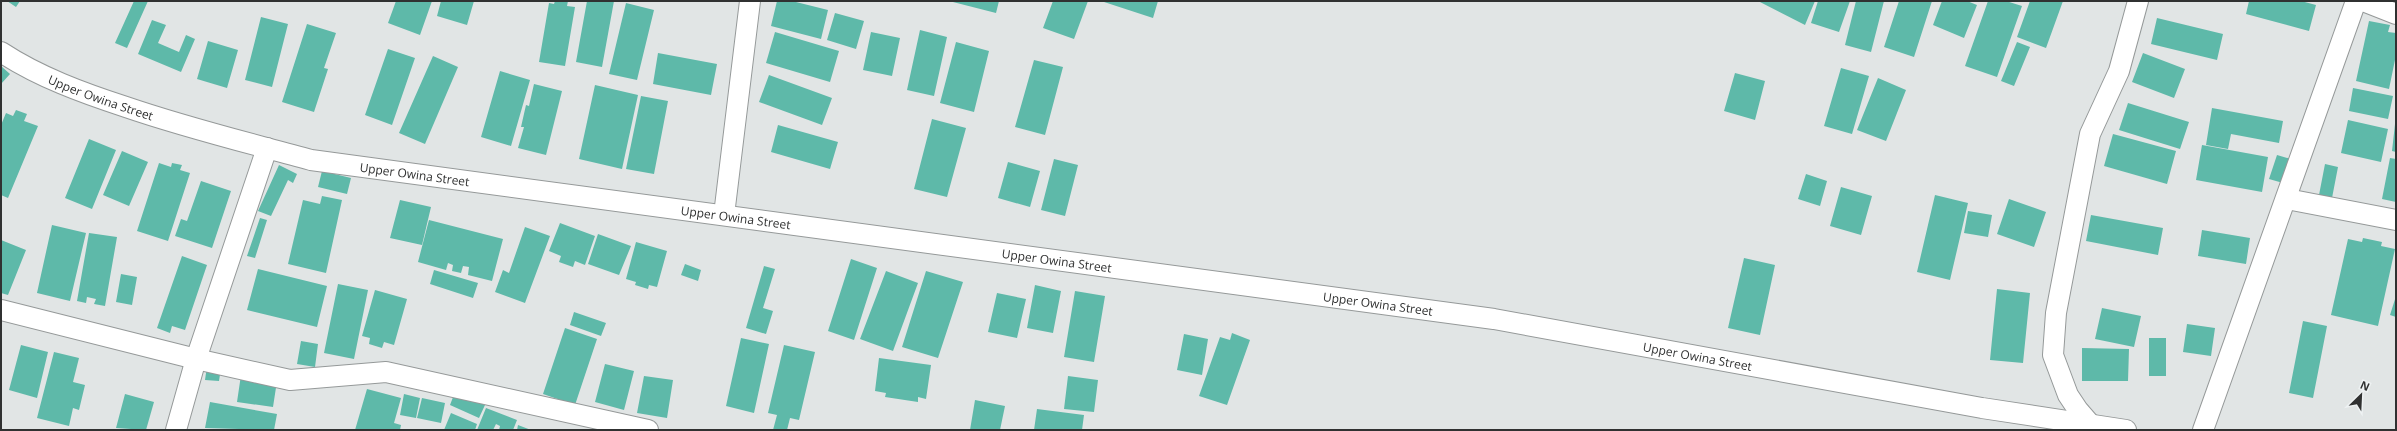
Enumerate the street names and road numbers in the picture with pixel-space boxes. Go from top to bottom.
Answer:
street label: Upper Owina Street [46,70,156,124]
street label: Upper Owina Street [359,158,471,190]
street label: Upper Owina Street [680,201,792,233]
street label: Upper Owina Street [1001,244,1113,276]
street label: Upper Owina Street [1322,288,1434,319]
street label: Upper Owina Street [1642,338,1754,374]

